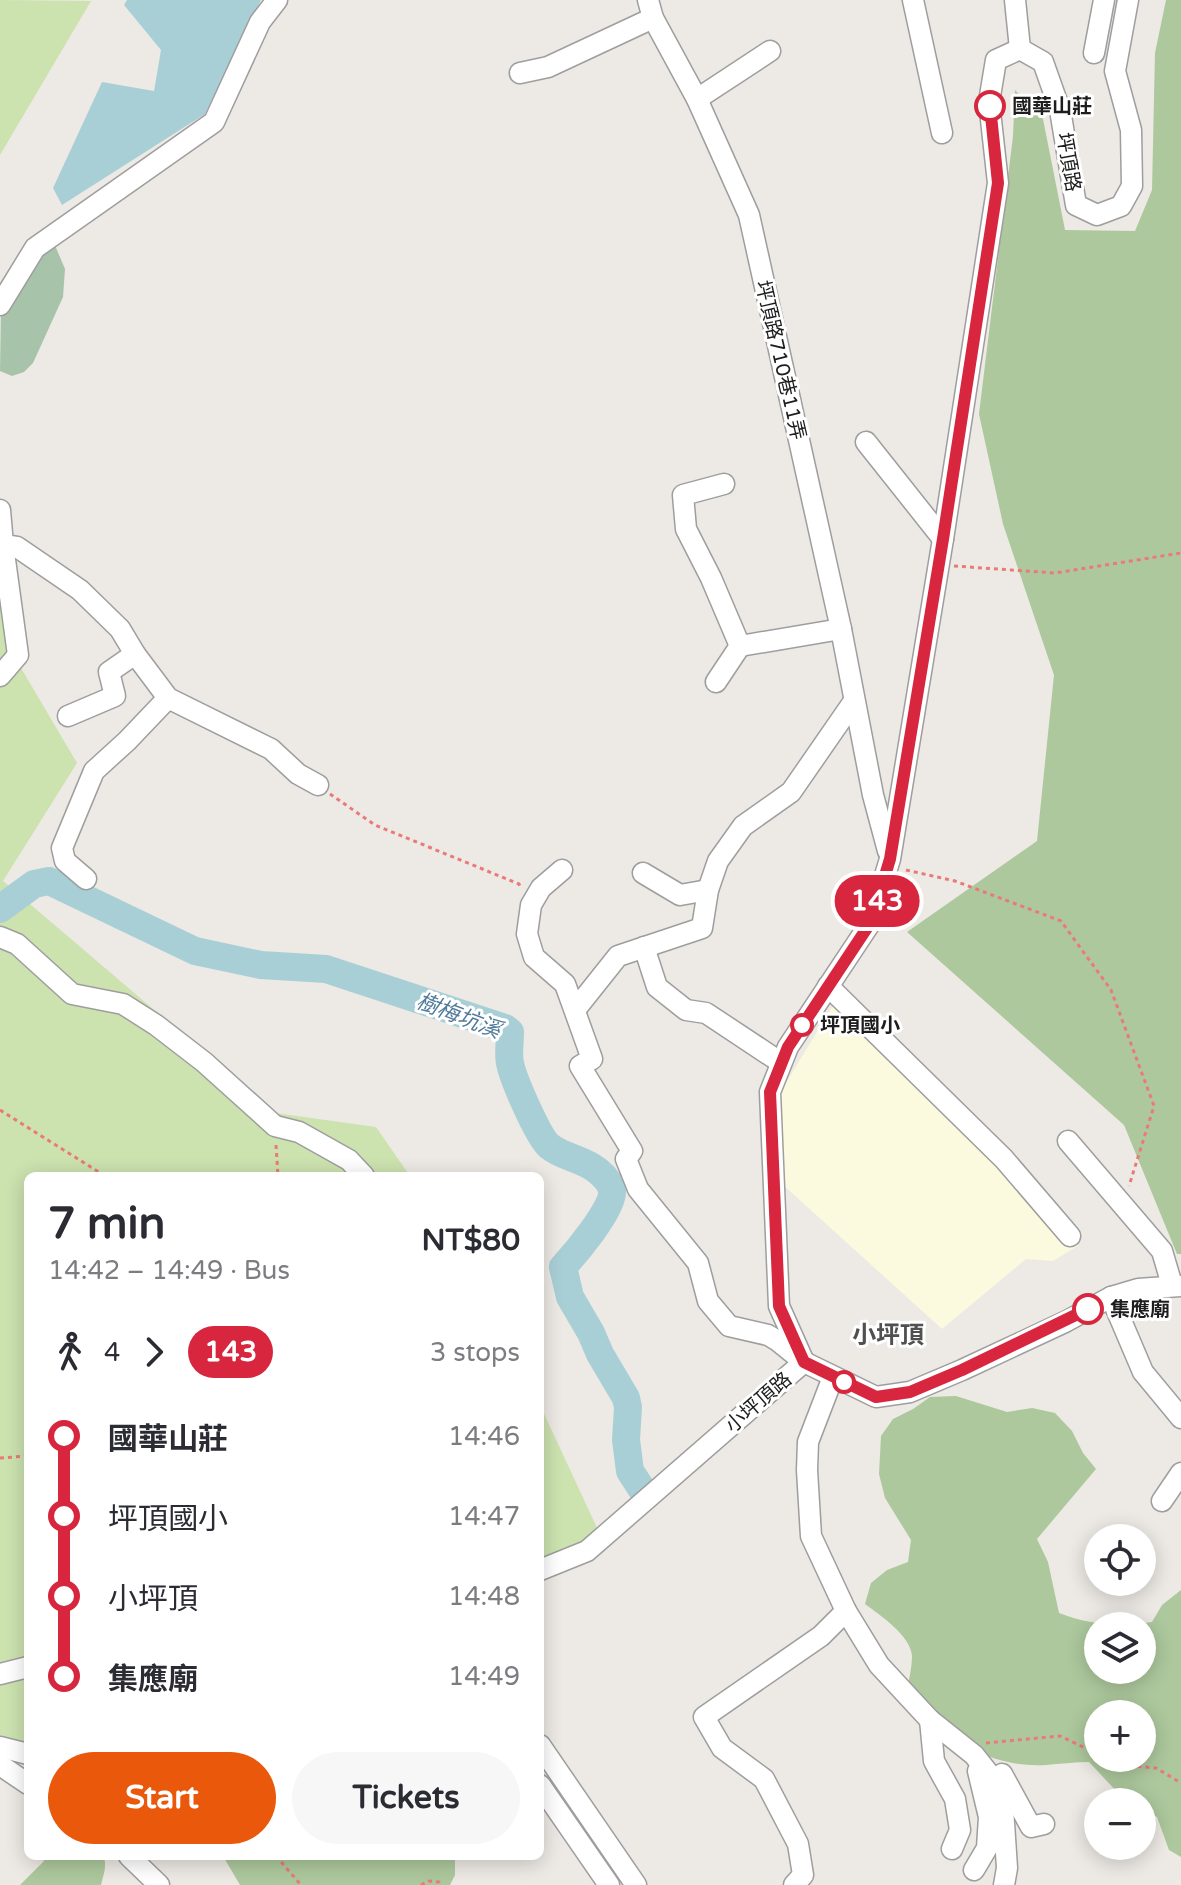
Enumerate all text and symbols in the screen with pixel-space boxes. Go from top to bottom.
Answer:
marker: 國華山莊 [975,91,1005,121]
place label: 國華山莊 [1012,95,1092,119]
street label: 坪頂路 [1051,131,1085,194]
street label: 坪頂路710巷11弄 [750,278,810,442]
line badge: 143 [831,875,923,927]
text: 143 [851,884,903,918]
water label: 樹梅坑溪 [413,988,507,1045]
marker: 坪頂國小 [791,1014,813,1036]
place label: 坪頂國小 [820,1014,900,1038]
text: 7 min [48,1198,165,1251]
text: NT$80 [421,1222,520,1259]
text: 14:42 – 14:49 · Bus [48,1255,290,1286]
marker: 集應廟 [1073,1294,1103,1324]
place label: 集應廟 [1110,1298,1170,1322]
district label: 小坪頂 [852,1321,924,1350]
icon: walk [48,1330,92,1374]
icon: forward [132,1330,176,1374]
text: 143 [204,1335,257,1369]
text: 4 [104,1337,120,1368]
text: 3 stops [430,1337,520,1368]
street label: 小坪頂路 [721,1367,797,1438]
unlabelled marker [833,1371,855,1393]
text: 國華山莊 [108,1421,228,1458]
text: 14:46 [448,1421,520,1452]
text: 坪頂國小 [108,1501,228,1538]
text: 14:47 [448,1501,520,1532]
map controls [1084,1524,1156,1860]
button: locate [1084,1524,1156,1596]
text: 小坪頂 [108,1581,198,1618]
text: 14:48 [448,1581,520,1612]
button: layers [1084,1612,1156,1684]
text: 集應廟 [108,1661,198,1698]
text: 14:49 [448,1661,520,1692]
button: + [1084,1700,1156,1772]
button: Start [48,1752,276,1844]
button: Tickets [292,1752,520,1844]
button: − [1084,1788,1156,1860]

